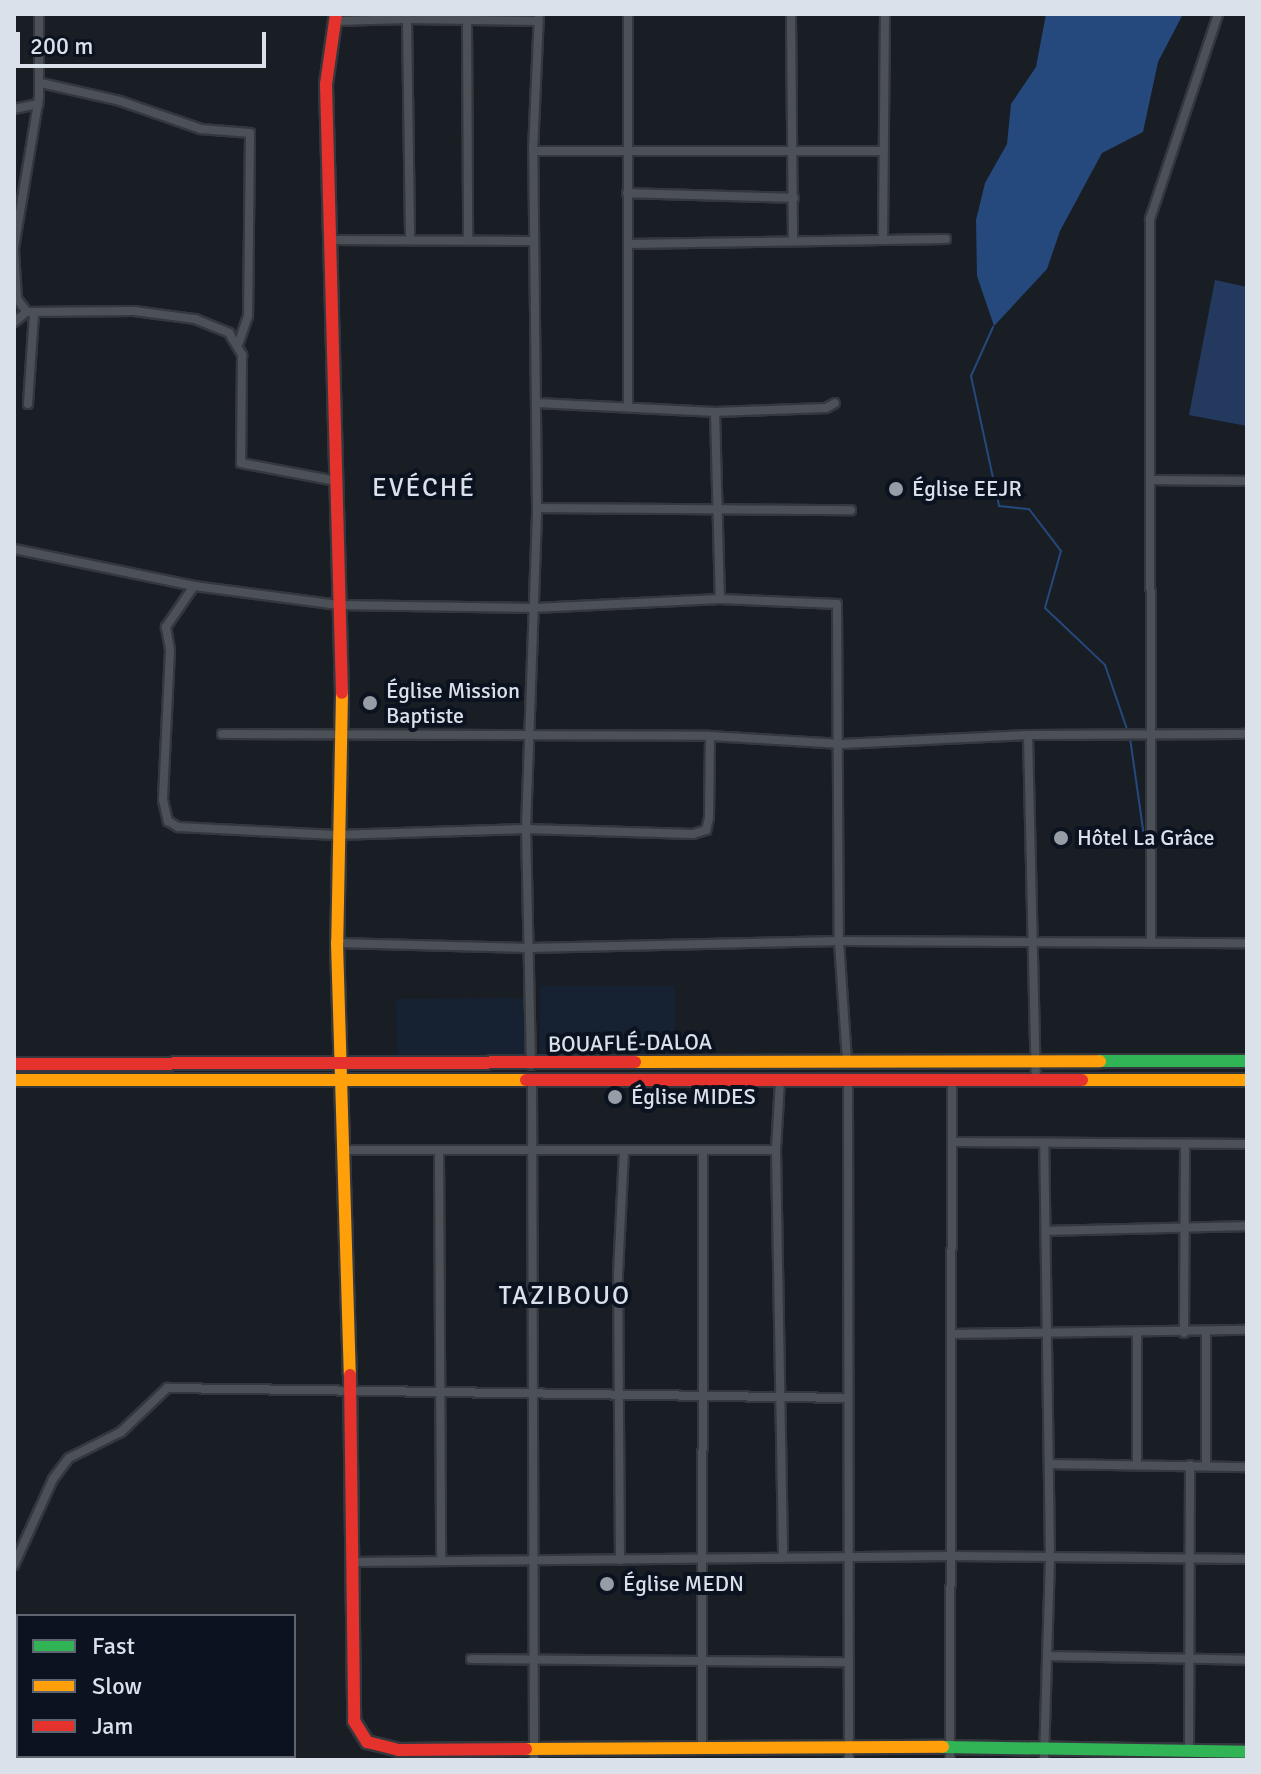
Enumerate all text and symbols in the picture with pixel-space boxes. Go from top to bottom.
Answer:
scale bar [20,16,270,66]
text: 200 m [30,31,93,61]
district label: EVÉCHÉ [372,473,476,505]
place label: Église EEJR [912,476,1022,502]
marker: Église EEJR [887,480,905,498]
place label: Église Mission Baptiste [386,677,520,728]
marker: Église Mission Baptiste [361,694,379,712]
place label: Hôtel La Grâce [1077,825,1215,851]
marker: Hôtel La Grâce [1052,829,1070,847]
street label: BOUAFLÉ-DALOA [548,1028,712,1058]
place label: Église MIDES [631,1084,756,1110]
marker: Église MIDES [606,1088,624,1106]
district label: TAZIBOUO [499,1281,631,1313]
place label: Église MEDN [623,1571,744,1597]
marker: Église MEDN [598,1575,616,1593]
legend [16,1614,296,1758]
text: Fast [92,1631,135,1661]
text: Slow [92,1671,142,1701]
text: Jam [92,1711,133,1741]

